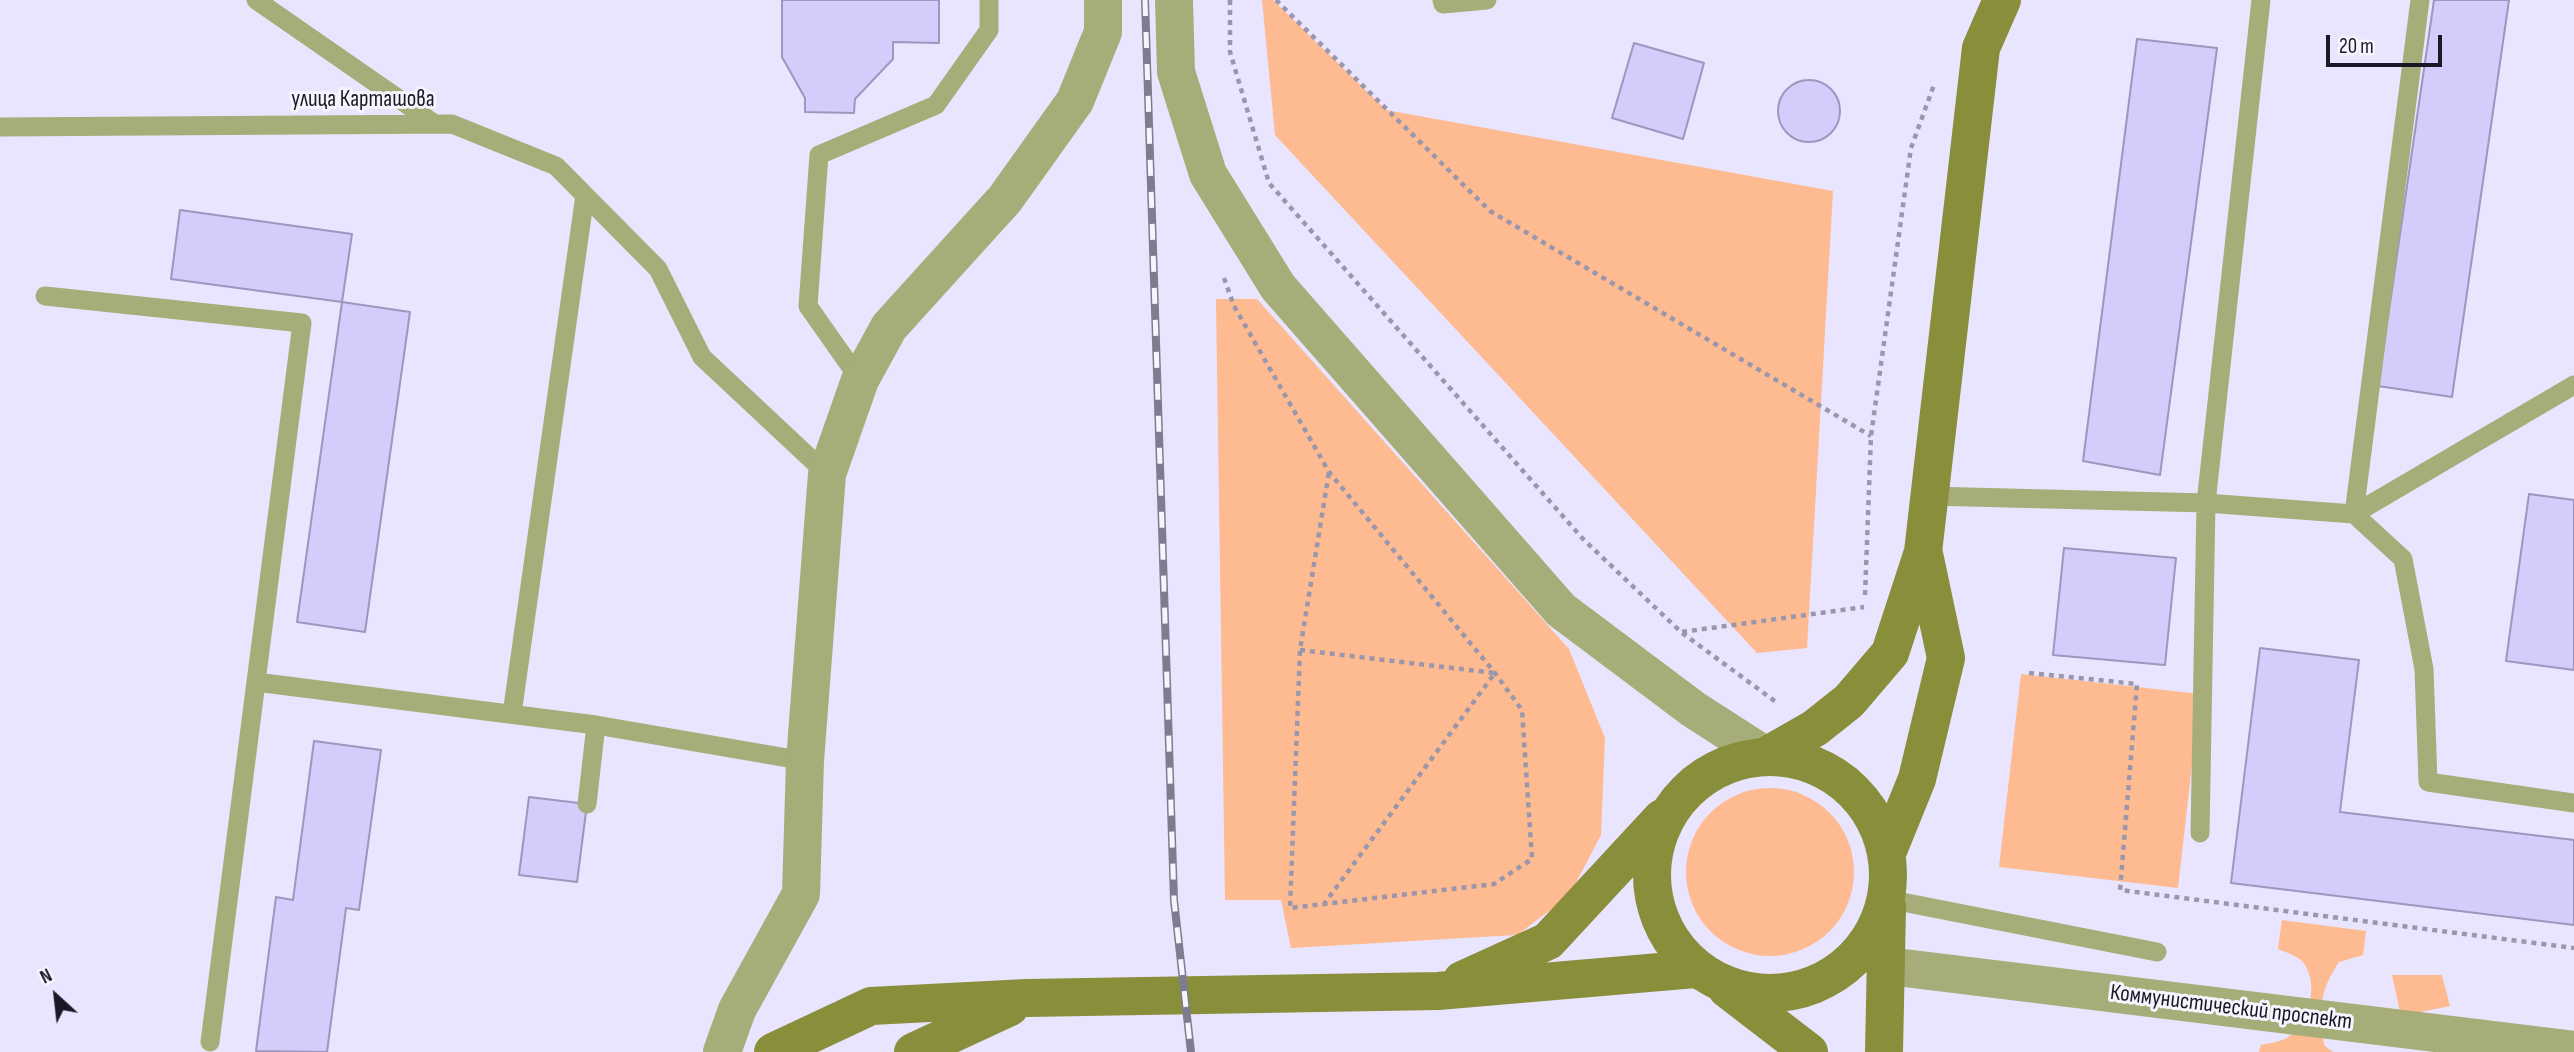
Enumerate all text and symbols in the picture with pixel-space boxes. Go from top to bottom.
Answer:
scale bar [2329,21,2444,65]
text: 20 m [2339,34,2374,59]
street label: улица Карташова [291,86,435,114]
north arrow [21,961,91,1031]
text: N [36,964,56,989]
street label: Коммунистический проспект [2109,979,2353,1037]

